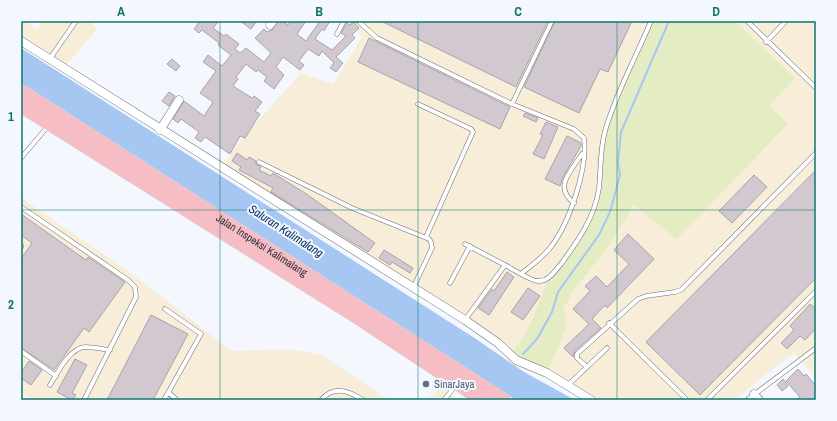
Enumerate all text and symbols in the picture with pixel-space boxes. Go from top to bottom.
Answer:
text: A [117,3,125,20]
text: B [315,3,323,20]
text: C [514,3,522,20]
text: D [712,3,720,20]
text: 1 [8,108,14,125]
water label: Saluran Kalimalang [246,201,327,261]
street label: Jalan Inspeksi Kalimalang [214,211,310,279]
text: 2 [8,296,14,313]
place label: SinarJaya [434,377,475,391]
marker: SinarJaya [421,379,431,389]

